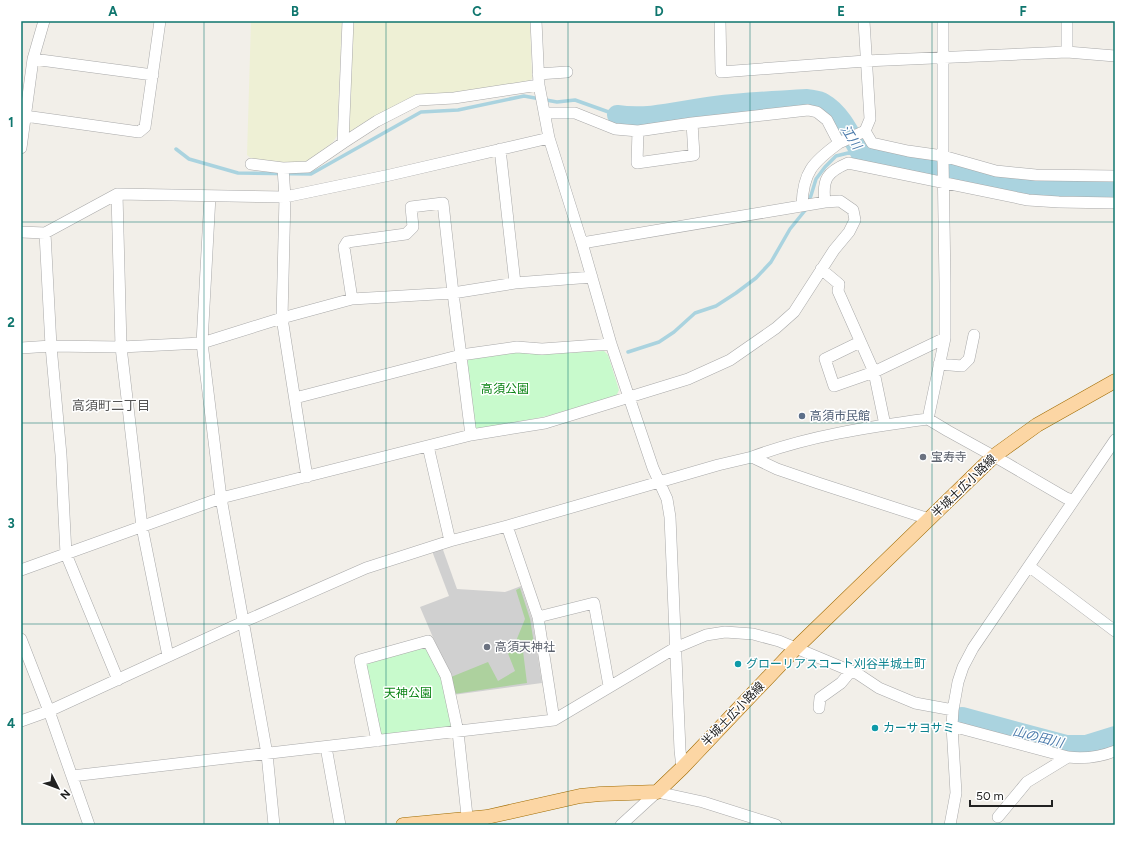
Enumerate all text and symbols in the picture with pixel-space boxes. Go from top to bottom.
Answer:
text: A [108,4,118,19]
text: B [291,4,299,19]
text: C [472,4,482,19]
text: D [654,4,664,19]
text: E [837,4,845,19]
text: F [1019,4,1027,19]
text: 1 [8,115,14,130]
water label: 江川 [838,122,865,154]
text: 2 [7,315,15,330]
park label: 高須公園 [481,382,529,396]
district label: 高須町二丁目 [72,398,150,413]
place label: 高須市民館 [810,409,870,423]
marker: 高須市民館 [797,411,807,421]
place label: 宝寿寺 [931,450,967,464]
marker: 宝寿寺 [918,452,928,462]
street label: 半城土広小路線 [929,452,999,520]
text: 3 [7,516,15,531]
place label: 高須天神社 [495,640,555,654]
marker: 高須天神社 [482,642,492,652]
place label: グローリアスコート刈谷半城土町 [746,657,926,671]
marker: グローリアスコート刈谷半城土町 [733,659,743,669]
street label: 半城土広小路線 [699,679,767,749]
park label: 天神公園 [384,686,432,700]
text: 4 [7,716,15,731]
place label: カーサヨサミ [883,721,955,735]
marker: カーサヨサミ [870,723,880,733]
water label: 山の田川 [1011,723,1067,751]
north arrow [38,768,78,808]
scale bar [970,782,1052,808]
text: N [57,787,73,802]
text: 50 m [976,789,1004,803]

